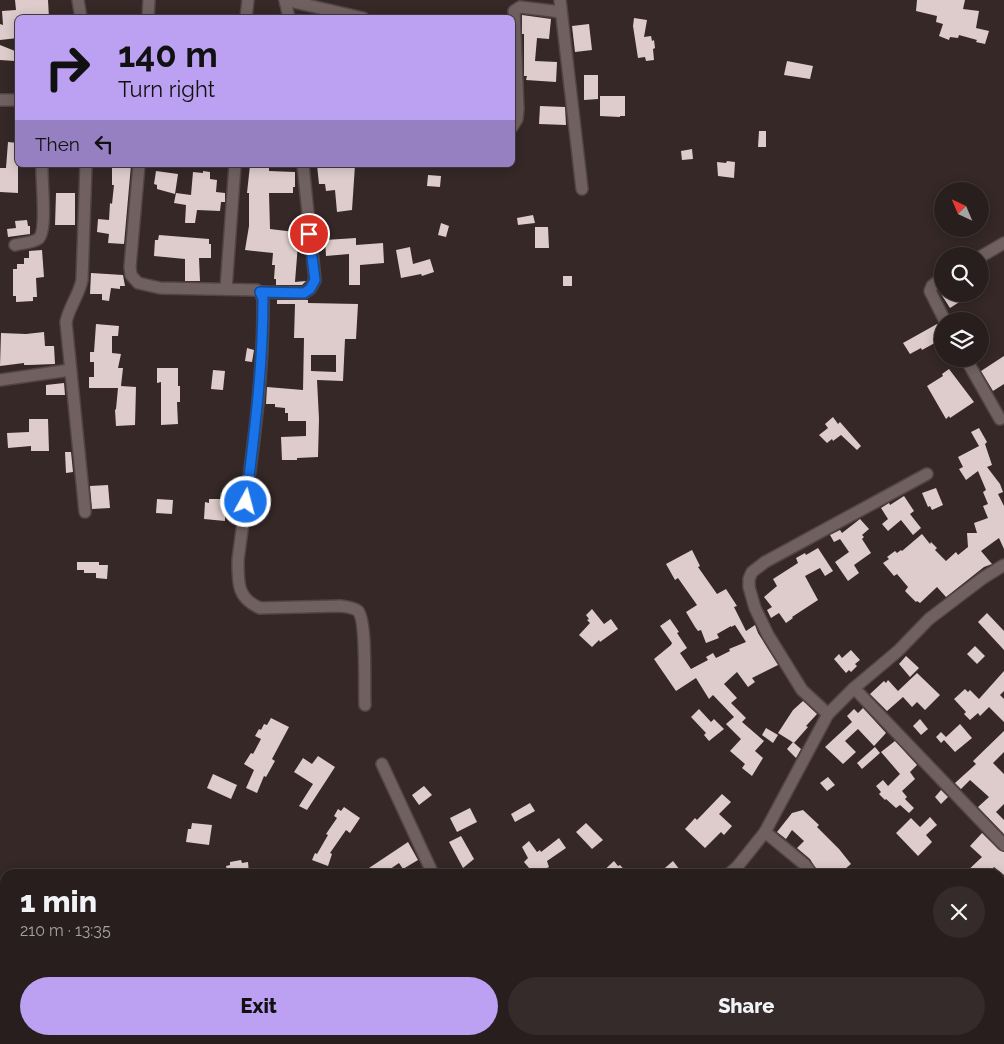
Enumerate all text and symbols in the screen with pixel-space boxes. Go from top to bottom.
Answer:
text: 140 m [118,34,218,75]
icon: right [35,35,100,100]
text: Turn right [118,76,215,102]
icon: left [90,130,118,158]
text: Then [35,133,80,155]
north arrow [934,182,989,238]
map controls [934,182,989,367]
pin [288,213,330,255]
icon: arrive [295,220,323,248]
button: search [934,247,989,302]
button: layers [934,312,989,367]
position arrow [219,475,271,527]
text: 1 min [20,884,97,919]
button: close [933,886,985,938]
text: 210 m · 13:35 [20,921,111,940]
button: Exit [20,977,498,1035]
button: Share [508,977,985,1035]

